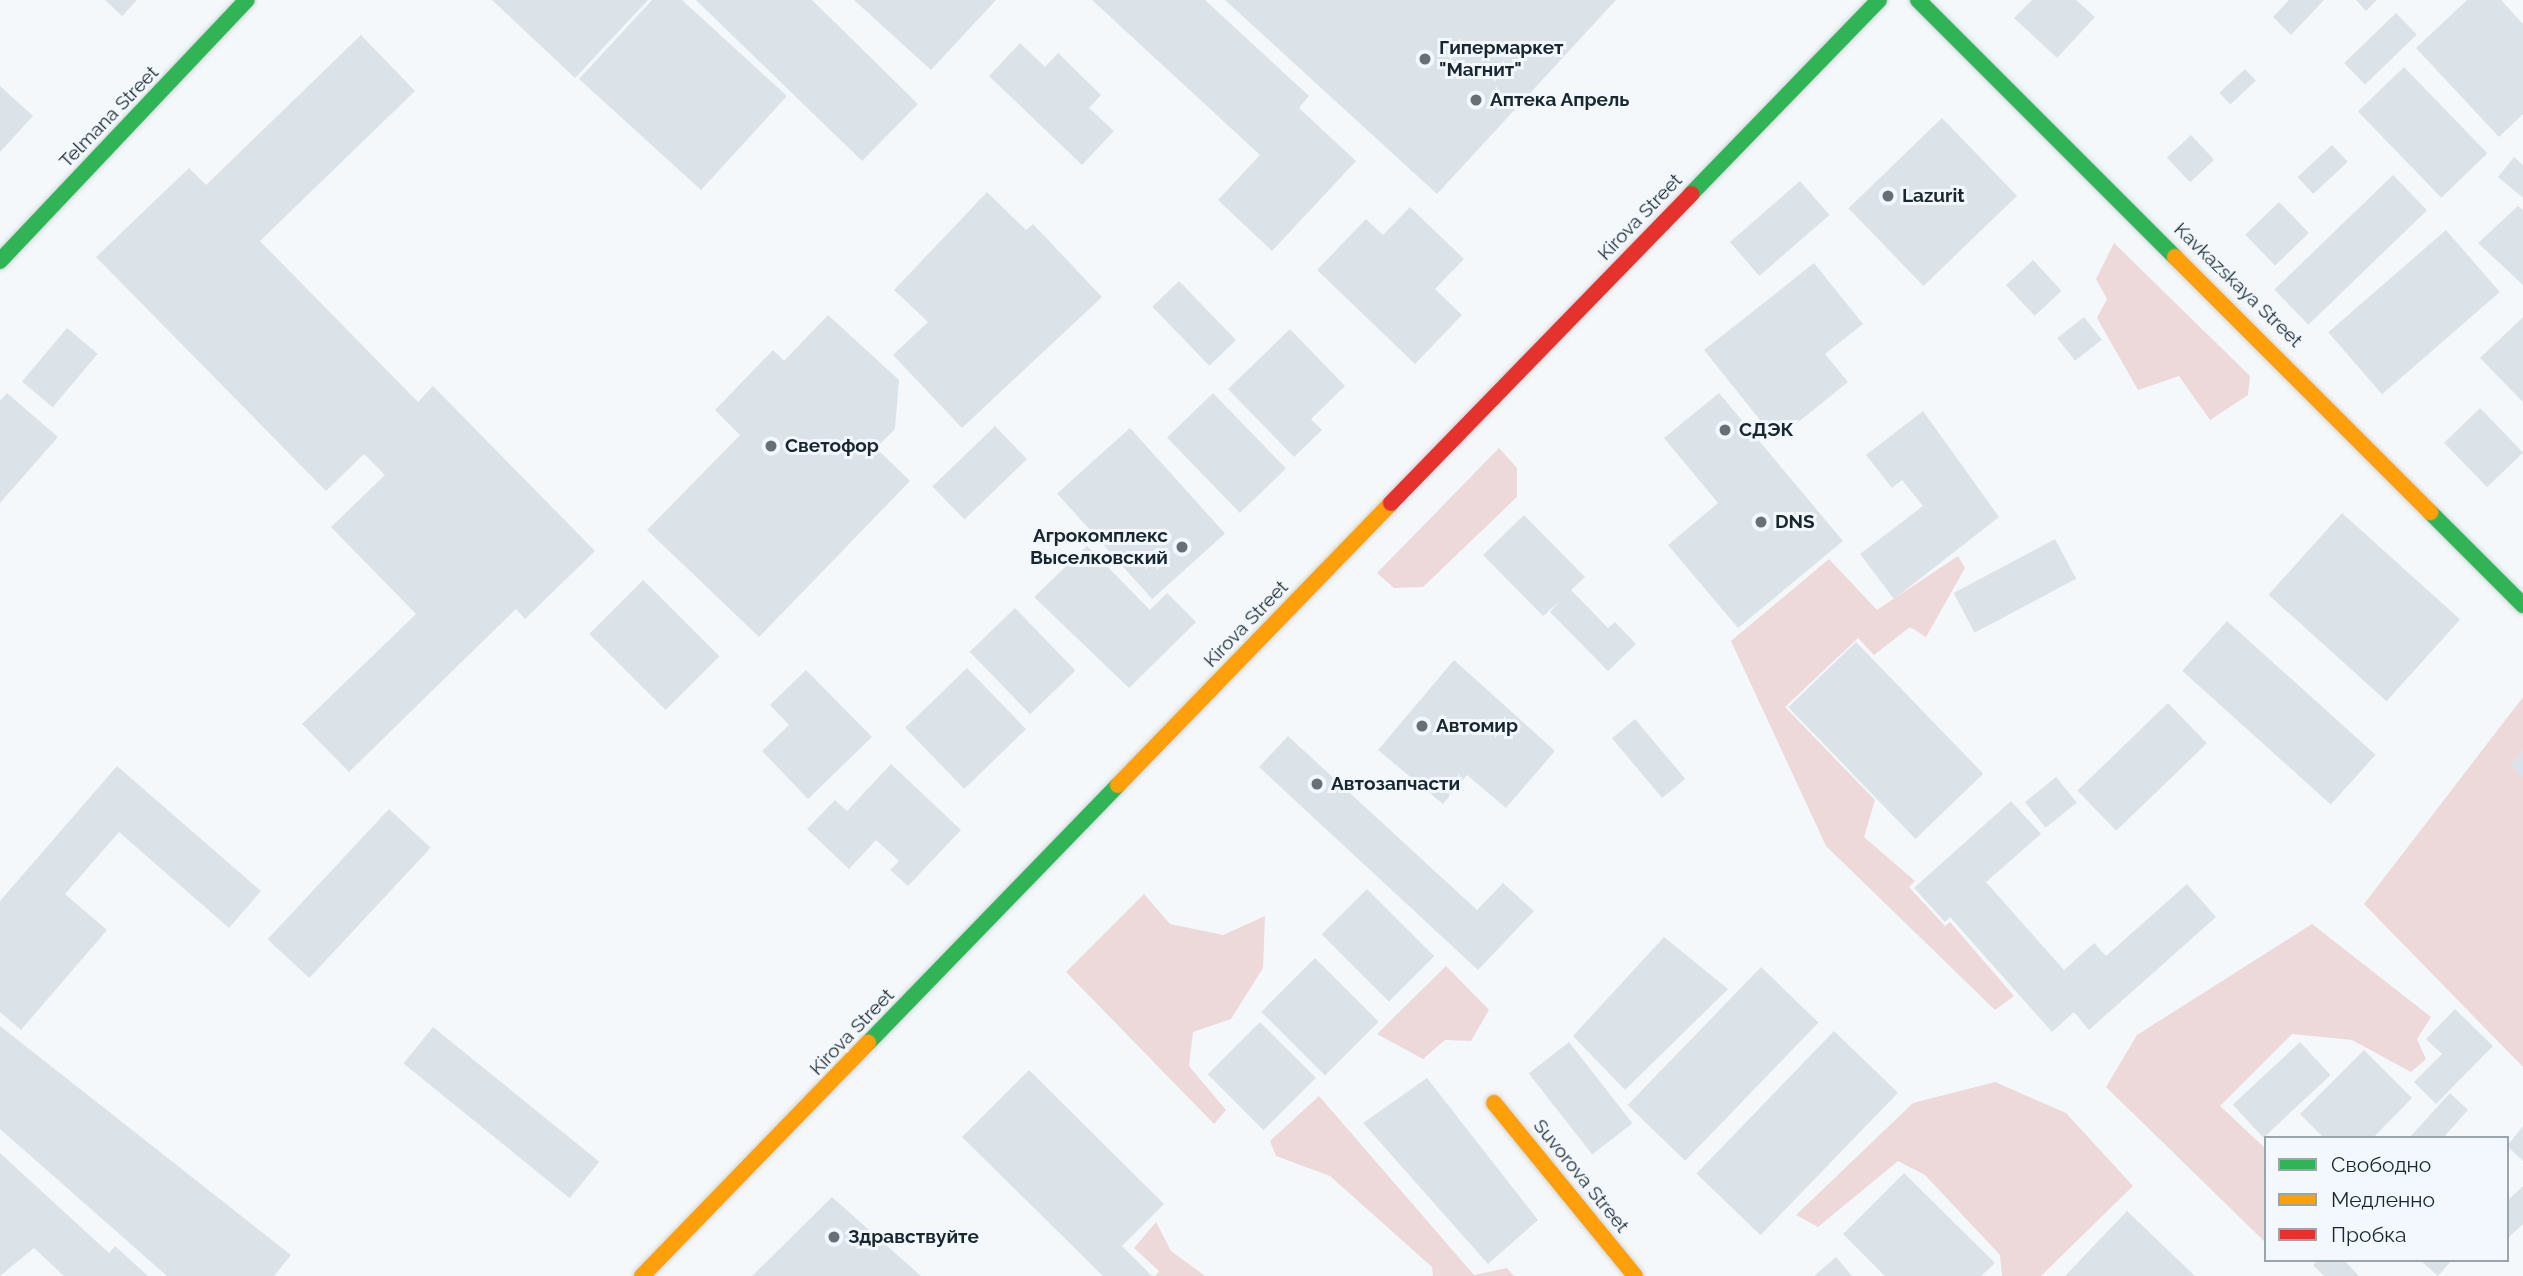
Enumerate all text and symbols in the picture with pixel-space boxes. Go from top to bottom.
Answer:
place label: Гипермаркет "Магнит" [1439,37,1563,81]
marker: Гипермаркет "Магнит" [1417,51,1433,67]
street label: Telmana Street [55,61,163,173]
place label: Аптека Апрель [1490,89,1630,111]
marker: Аптека Апрель [1468,92,1484,108]
street label: Kirova Street [1593,169,1687,265]
place label: Lazurit [1902,185,1965,207]
marker: Lazurit [1880,188,1896,204]
street label: Kavkazskaya Street [2169,218,2307,352]
place label: СДЭК [1739,419,1794,441]
marker: СДЭК [1717,422,1733,438]
place label: Светофор [785,435,879,457]
marker: Светофор [763,438,779,454]
place label: DNS [1775,511,1815,533]
marker: DNS [1753,514,1769,530]
place label: Агрокомплекс Выселковский [1030,525,1168,569]
marker: Агрокомплекс Выселковский [1174,539,1190,555]
street label: Kirova Street [1199,576,1293,672]
place label: Автомир [1436,715,1518,737]
marker: Автомир [1414,718,1430,734]
place label: Автозапчасти [1331,773,1460,795]
marker: Автозапчасти [1309,776,1325,792]
street label: Kirova Street [805,984,899,1080]
street label: Suvorova Street [1528,1115,1634,1237]
legend [2264,1136,2509,1262]
text: Свободно [2331,1152,2431,1177]
text: Медленно [2331,1187,2435,1212]
text: Пробка [2331,1222,2407,1247]
place label: Здравствуйте [848,1226,979,1248]
marker: Здравствуйте [826,1229,842,1245]

